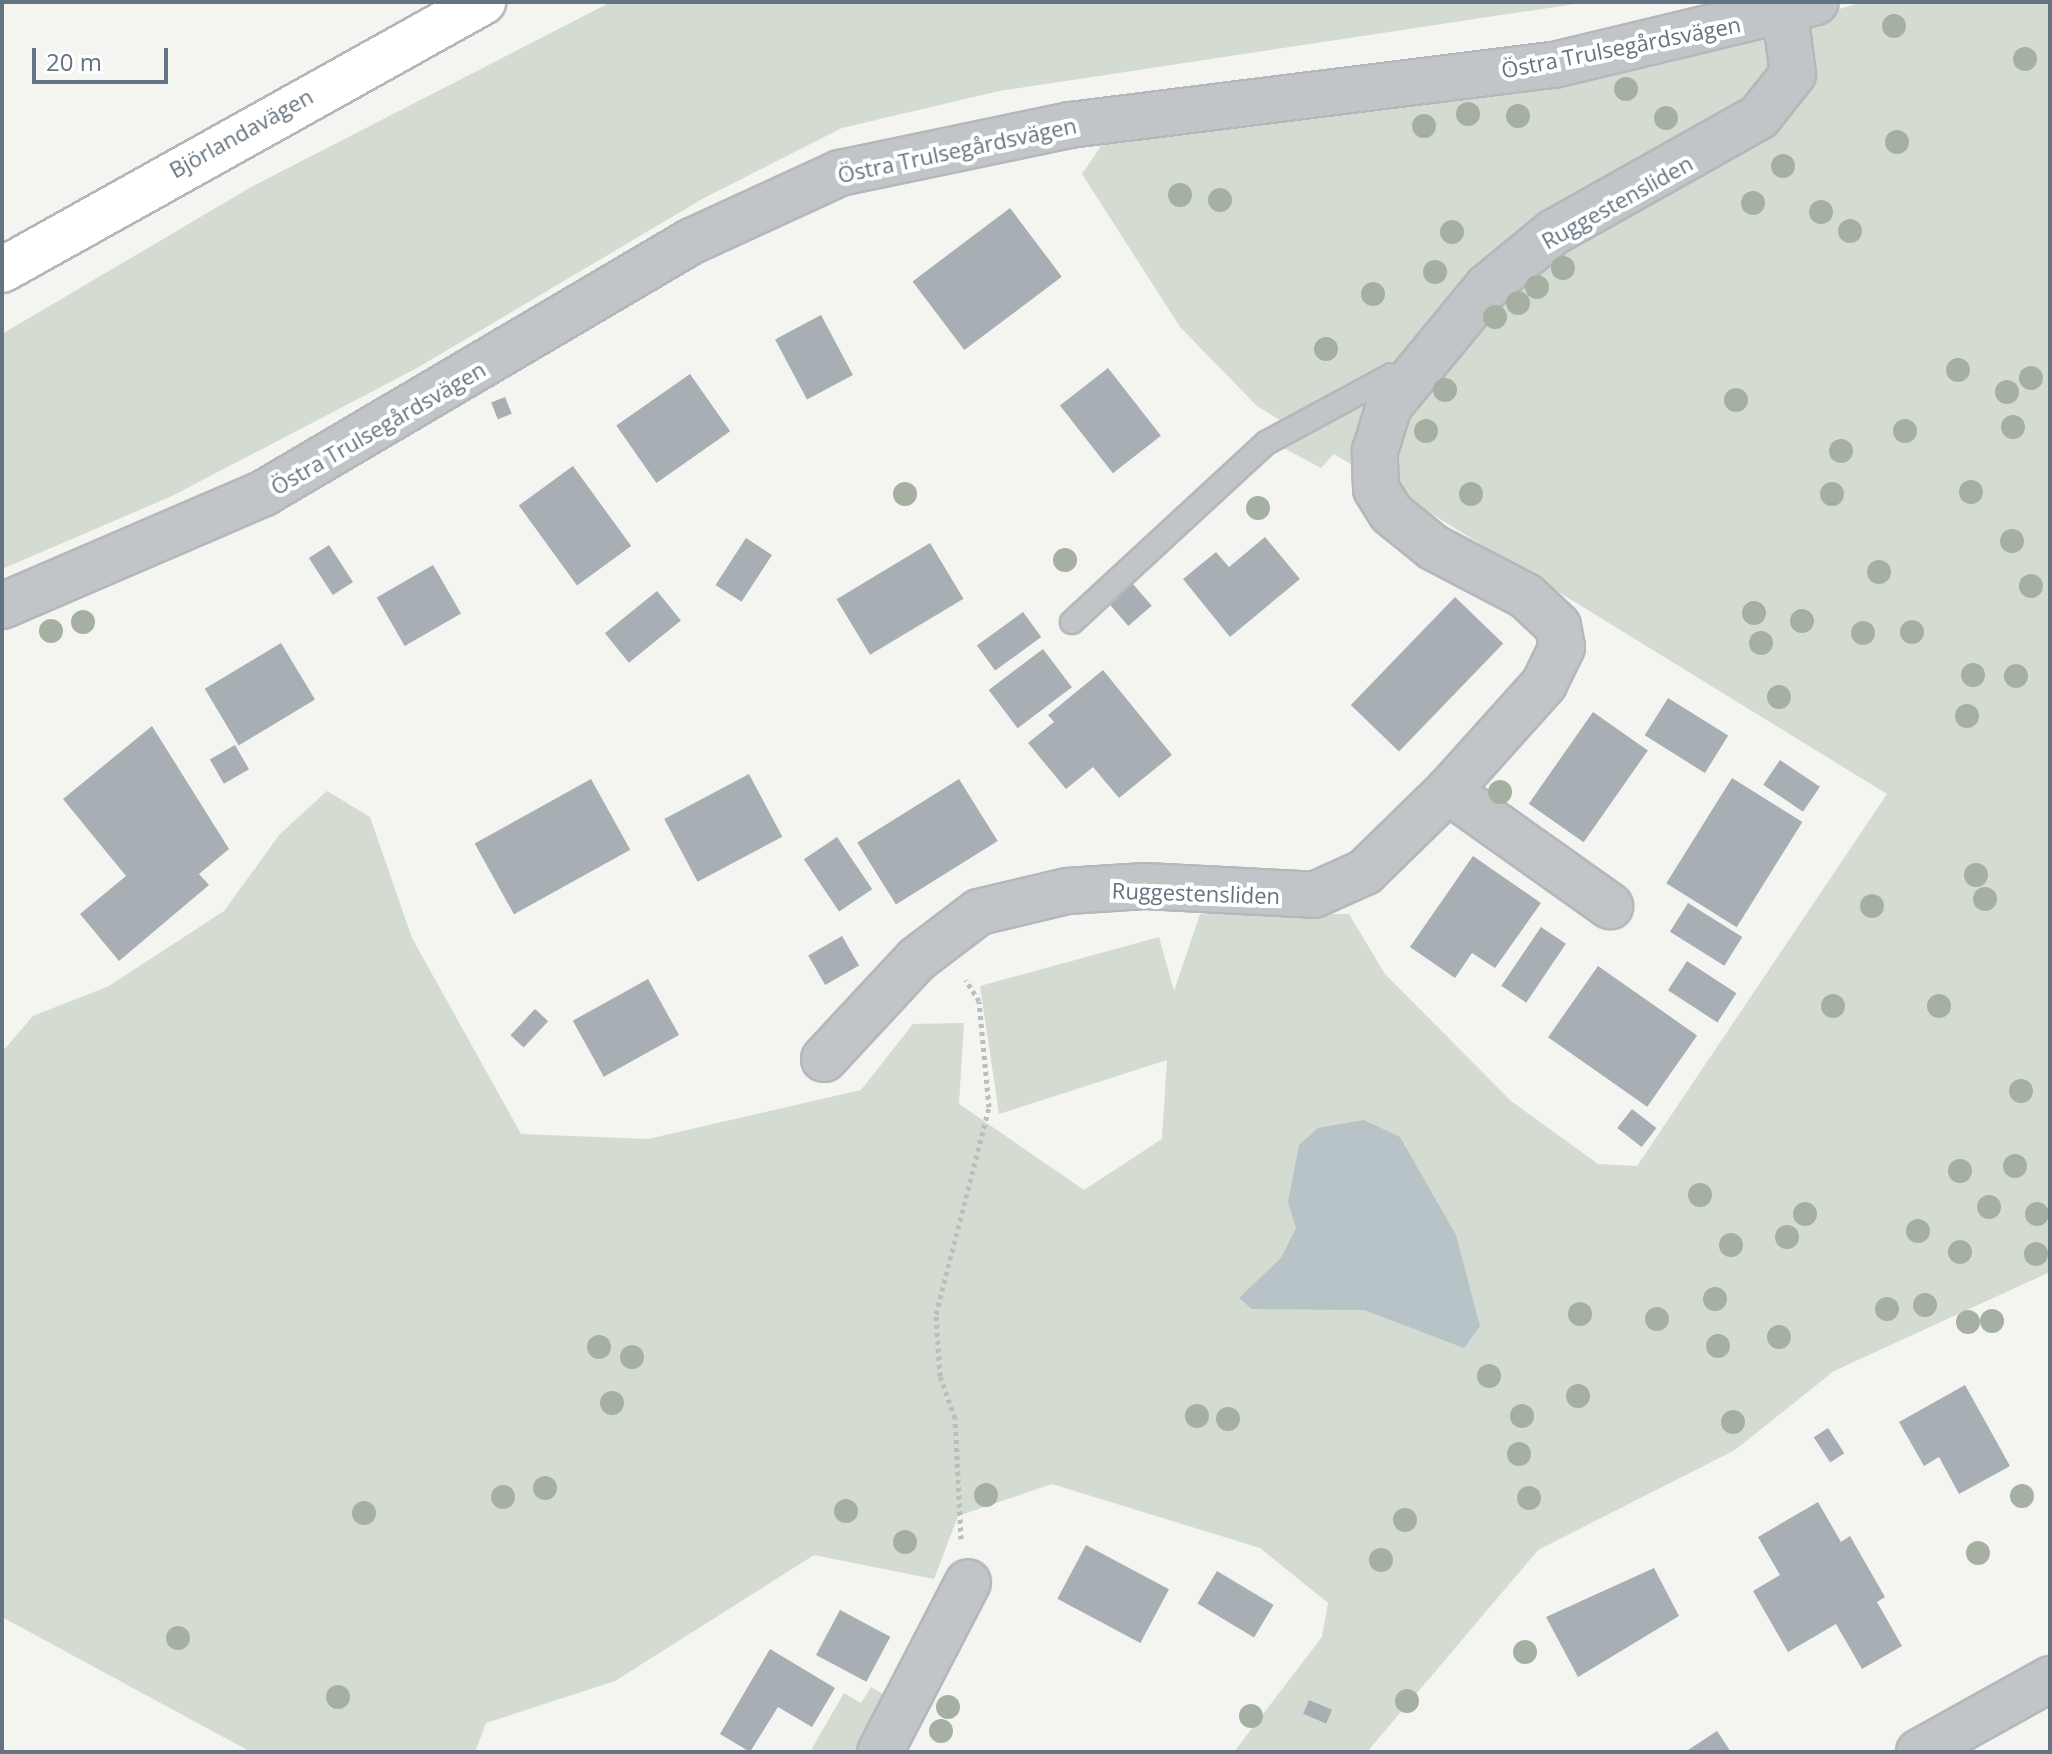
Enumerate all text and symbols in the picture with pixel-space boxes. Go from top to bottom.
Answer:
street label: Östra Trulsegårdsvägen [1499,11,1743,83]
scale bar [36,32,172,82]
text: 20 m [46,45,102,78]
street label: Björlandavägen [165,83,317,183]
street label: Östra Trulsegårdsvägen [835,112,1079,188]
street label: Ruggestensliden [1537,150,1697,254]
street label: Östra Trulsegårdsvägen [266,356,490,500]
street label: Ruggestensliden [1111,877,1281,909]

